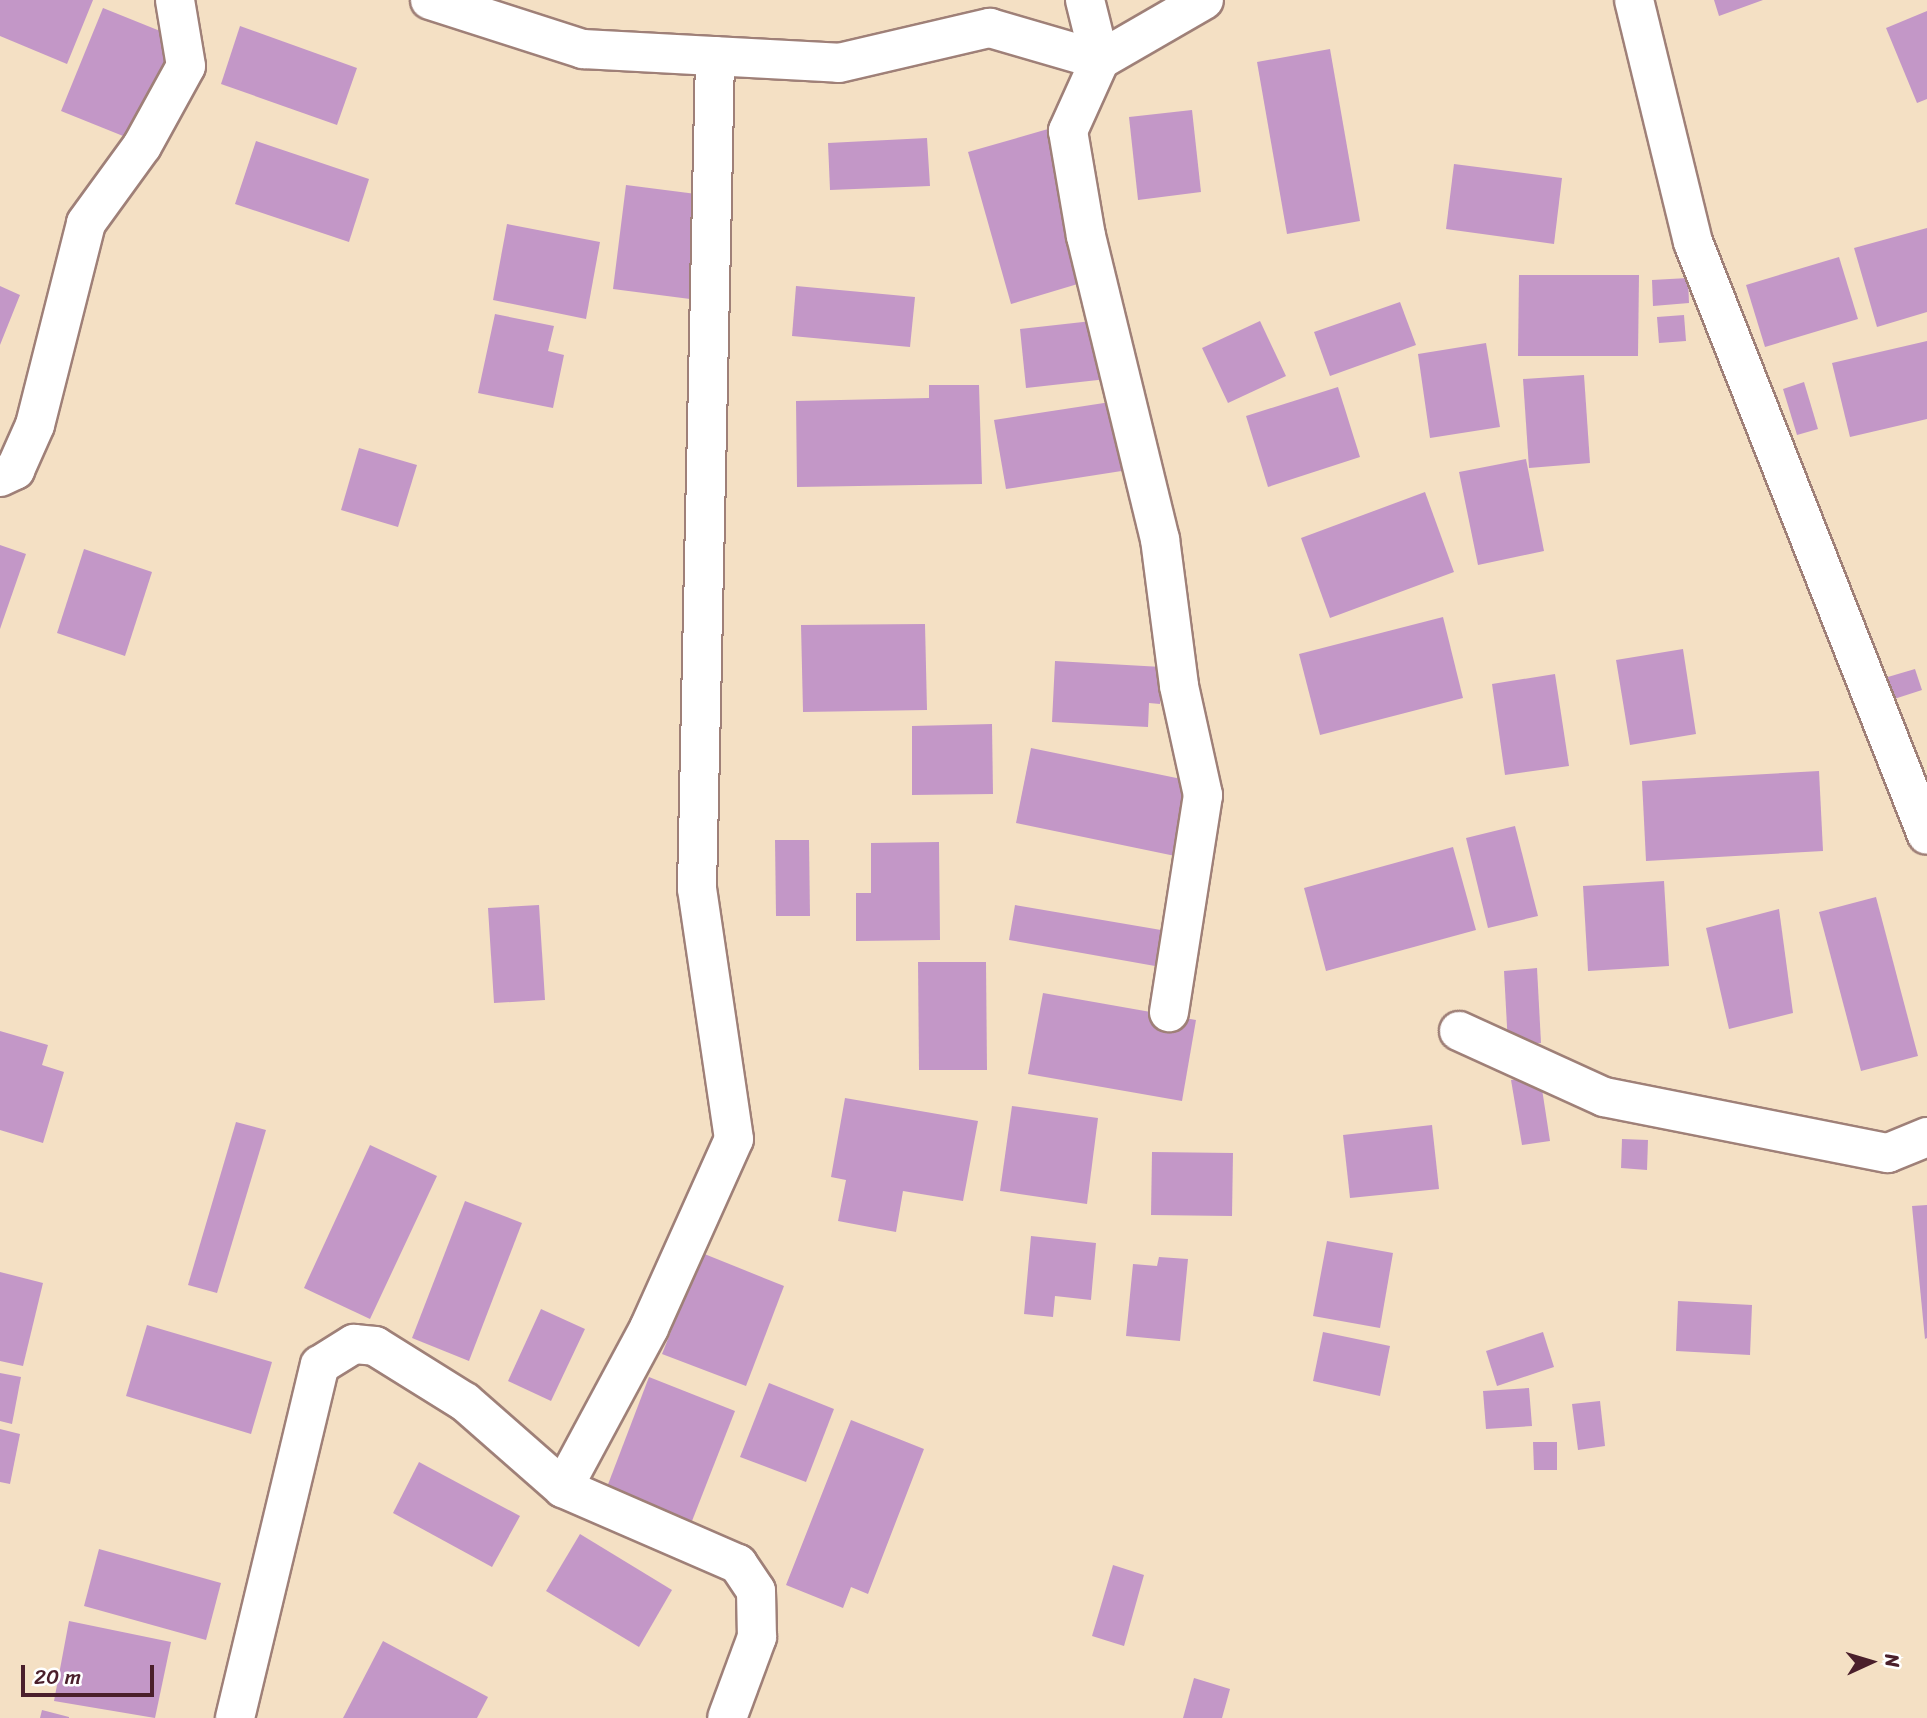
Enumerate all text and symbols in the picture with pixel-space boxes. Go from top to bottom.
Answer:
north arrow [1836,1627,1906,1697]
scale bar [24,1652,158,1696]
text: N [1876,1653,1909,1668]
text: 20 m [34,1658,81,1696]

